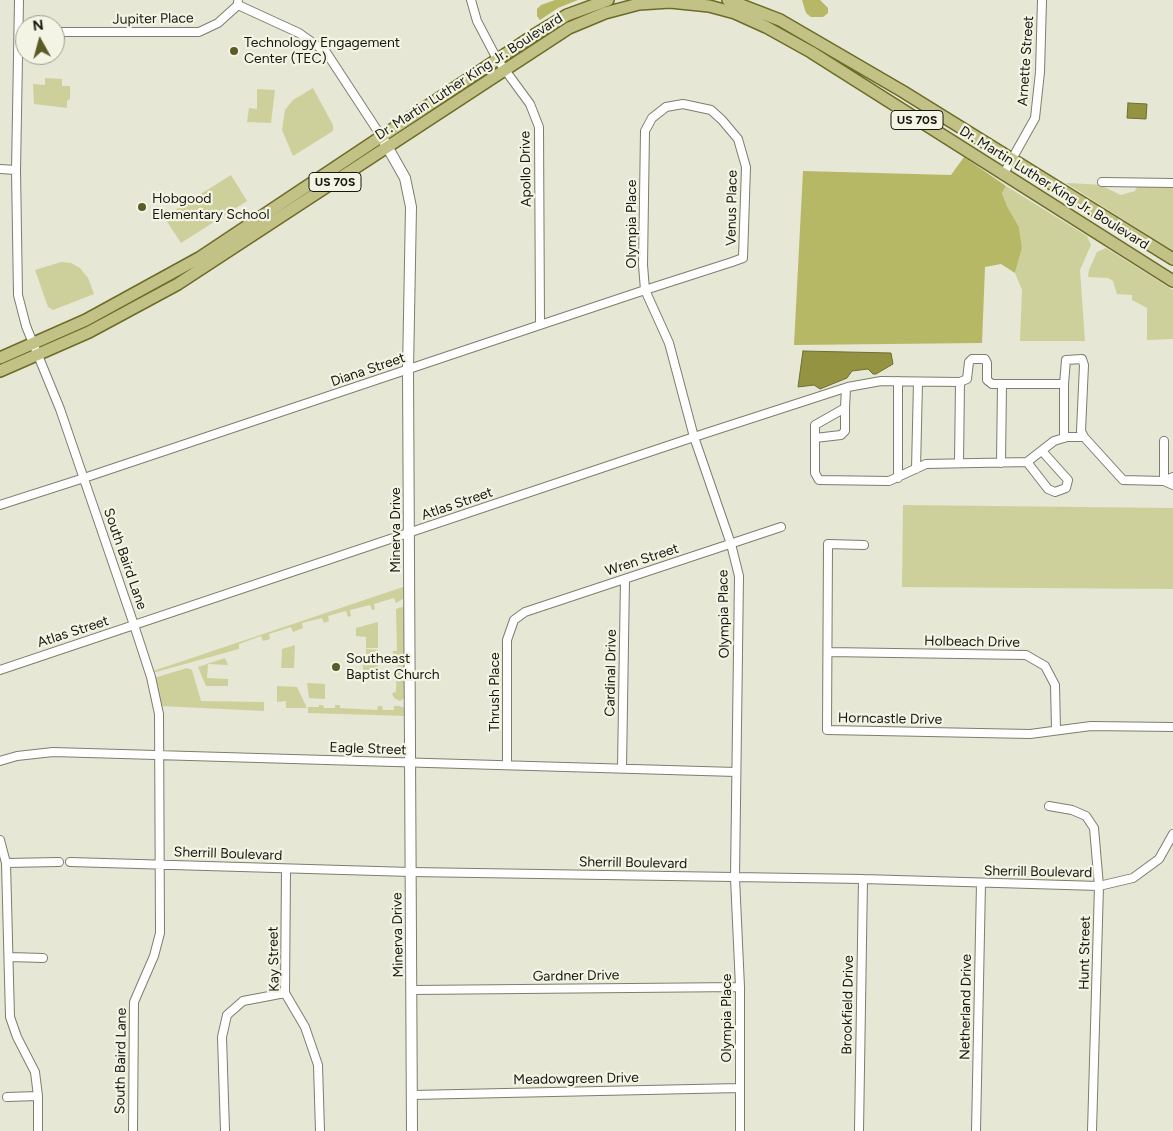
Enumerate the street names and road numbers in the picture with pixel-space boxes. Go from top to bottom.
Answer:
street label: Jupiter Place [112,10,194,28]
street label: Dr. Martin Luther King Jr. Boulevard [372,10,566,144]
street label: Arnette Street [1014,15,1038,107]
road number: US 70S [891,110,943,130]
street label: Dr. Martin Luther King Jr. Boulevard [956,123,1152,253]
street label: Apollo Drive [517,131,535,207]
street label: Venus Place [723,170,741,246]
road number: US 70S [309,172,361,192]
street label: Olympia Place [624,180,640,268]
street label: Diana Street [329,349,407,391]
street label: Atlas Street [419,484,495,524]
street label: Minerva Drive [388,487,404,573]
street label: South Baird Lane [100,506,150,612]
street label: Wren Street [603,540,681,580]
street label: Olympia Place [715,569,733,659]
street label: Atlas Street [35,613,111,651]
street label: Cardinal Drive [602,629,620,717]
street label: Holbeach Drive [924,633,1020,651]
street label: Thrush Place [487,652,503,732]
street label: Horncastle Drive [838,710,942,728]
street label: Eagle Street [329,739,407,759]
street label: Sherrill Boulevard [173,844,283,864]
street label: Sherrill Boulevard [579,854,687,872]
street label: Sherrill Boulevard [984,863,1092,881]
street label: Minerva Drive [389,892,407,978]
street label: Hunt Street [1076,916,1094,990]
street label: Kay Street [265,926,283,992]
street label: Netherland Drive [957,954,975,1060]
street label: Brookfield Drive [839,955,857,1055]
street label: Gardner Drive [532,967,620,985]
street label: Olympia Place [719,974,735,1062]
street label: South Baird Lane [112,1008,130,1114]
street label: Meadowgreen Drive [513,1070,639,1088]

